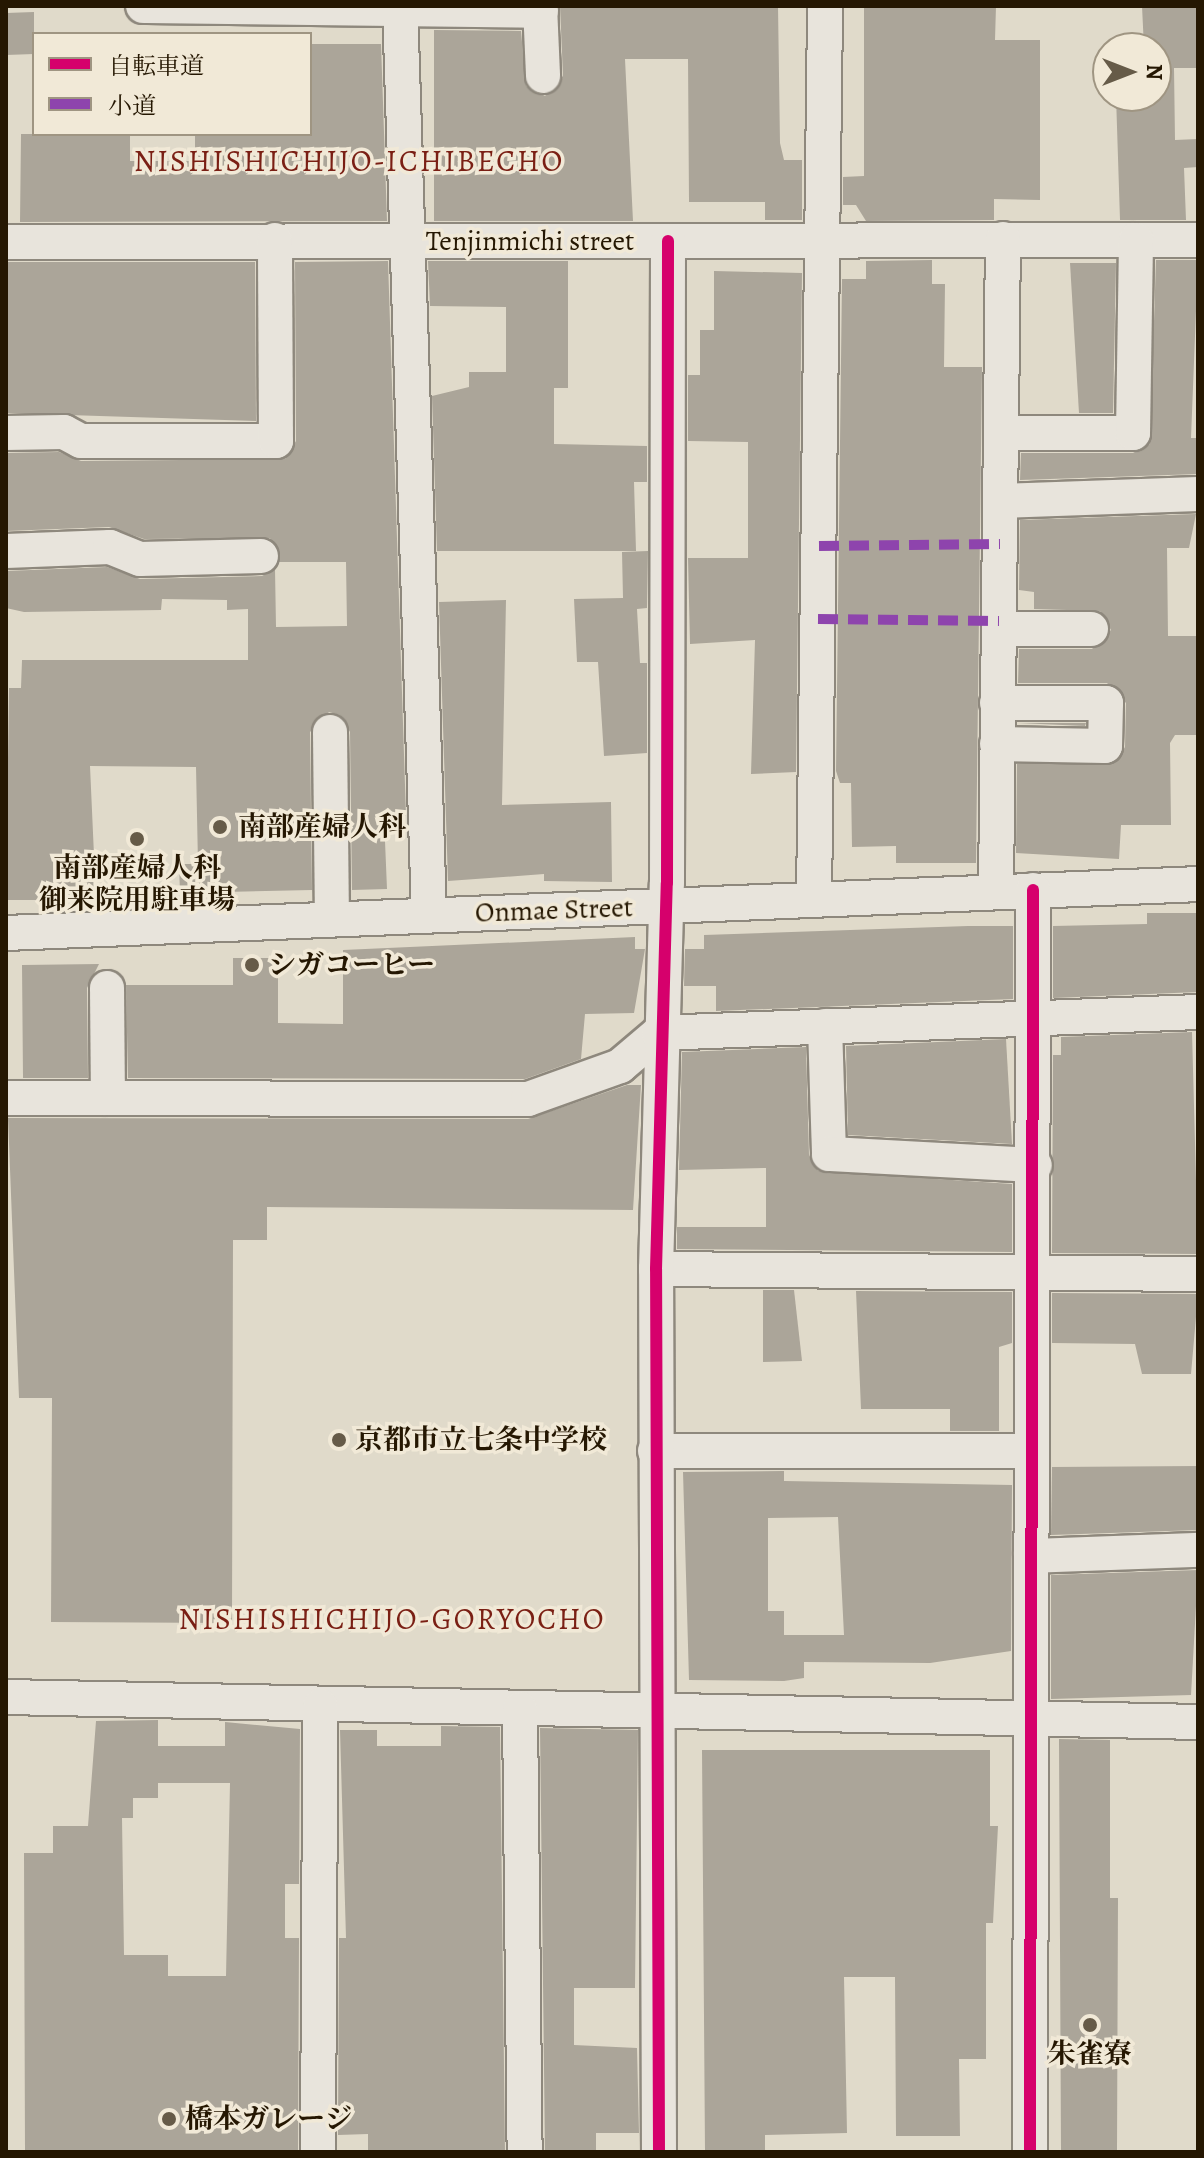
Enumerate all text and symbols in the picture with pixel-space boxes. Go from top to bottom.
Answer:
legend [32,32,312,136]
north arrow [1092,32,1172,112]
text: 自転車道 [108,50,204,82]
text: N [1139,64,1169,80]
text: 小道 [108,90,156,122]
district label: NISHISHICHIJO-ICHIBECHO [134,143,564,179]
street label: Tenjinmichi street [426,224,634,258]
place label: 南部産婦人科 [238,810,406,844]
marker: 南部産婦人科 [209,816,231,838]
marker: 南部産婦人科 御来院用駐車場 [128,830,146,848]
place label: 南部産婦人科 御来院用駐車場 [39,851,235,917]
street label: Onmae Street [474,890,634,930]
place label: シガコーヒー [268,948,435,982]
marker: シガコーヒー [243,956,261,974]
place label: 京都市立七条中学校 [355,1423,607,1457]
marker: 京都市立七条中学校 [330,1431,348,1449]
district label: NISHISHICHIJO-GORYOCHO [179,1601,605,1637]
marker: 朱雀寮 [1081,2016,1099,2034]
place label: 朱雀寮 [1048,2037,1132,2071]
place label: 橋本ガレージ [185,2102,353,2136]
marker: 橋本ガレージ [160,2110,178,2128]

